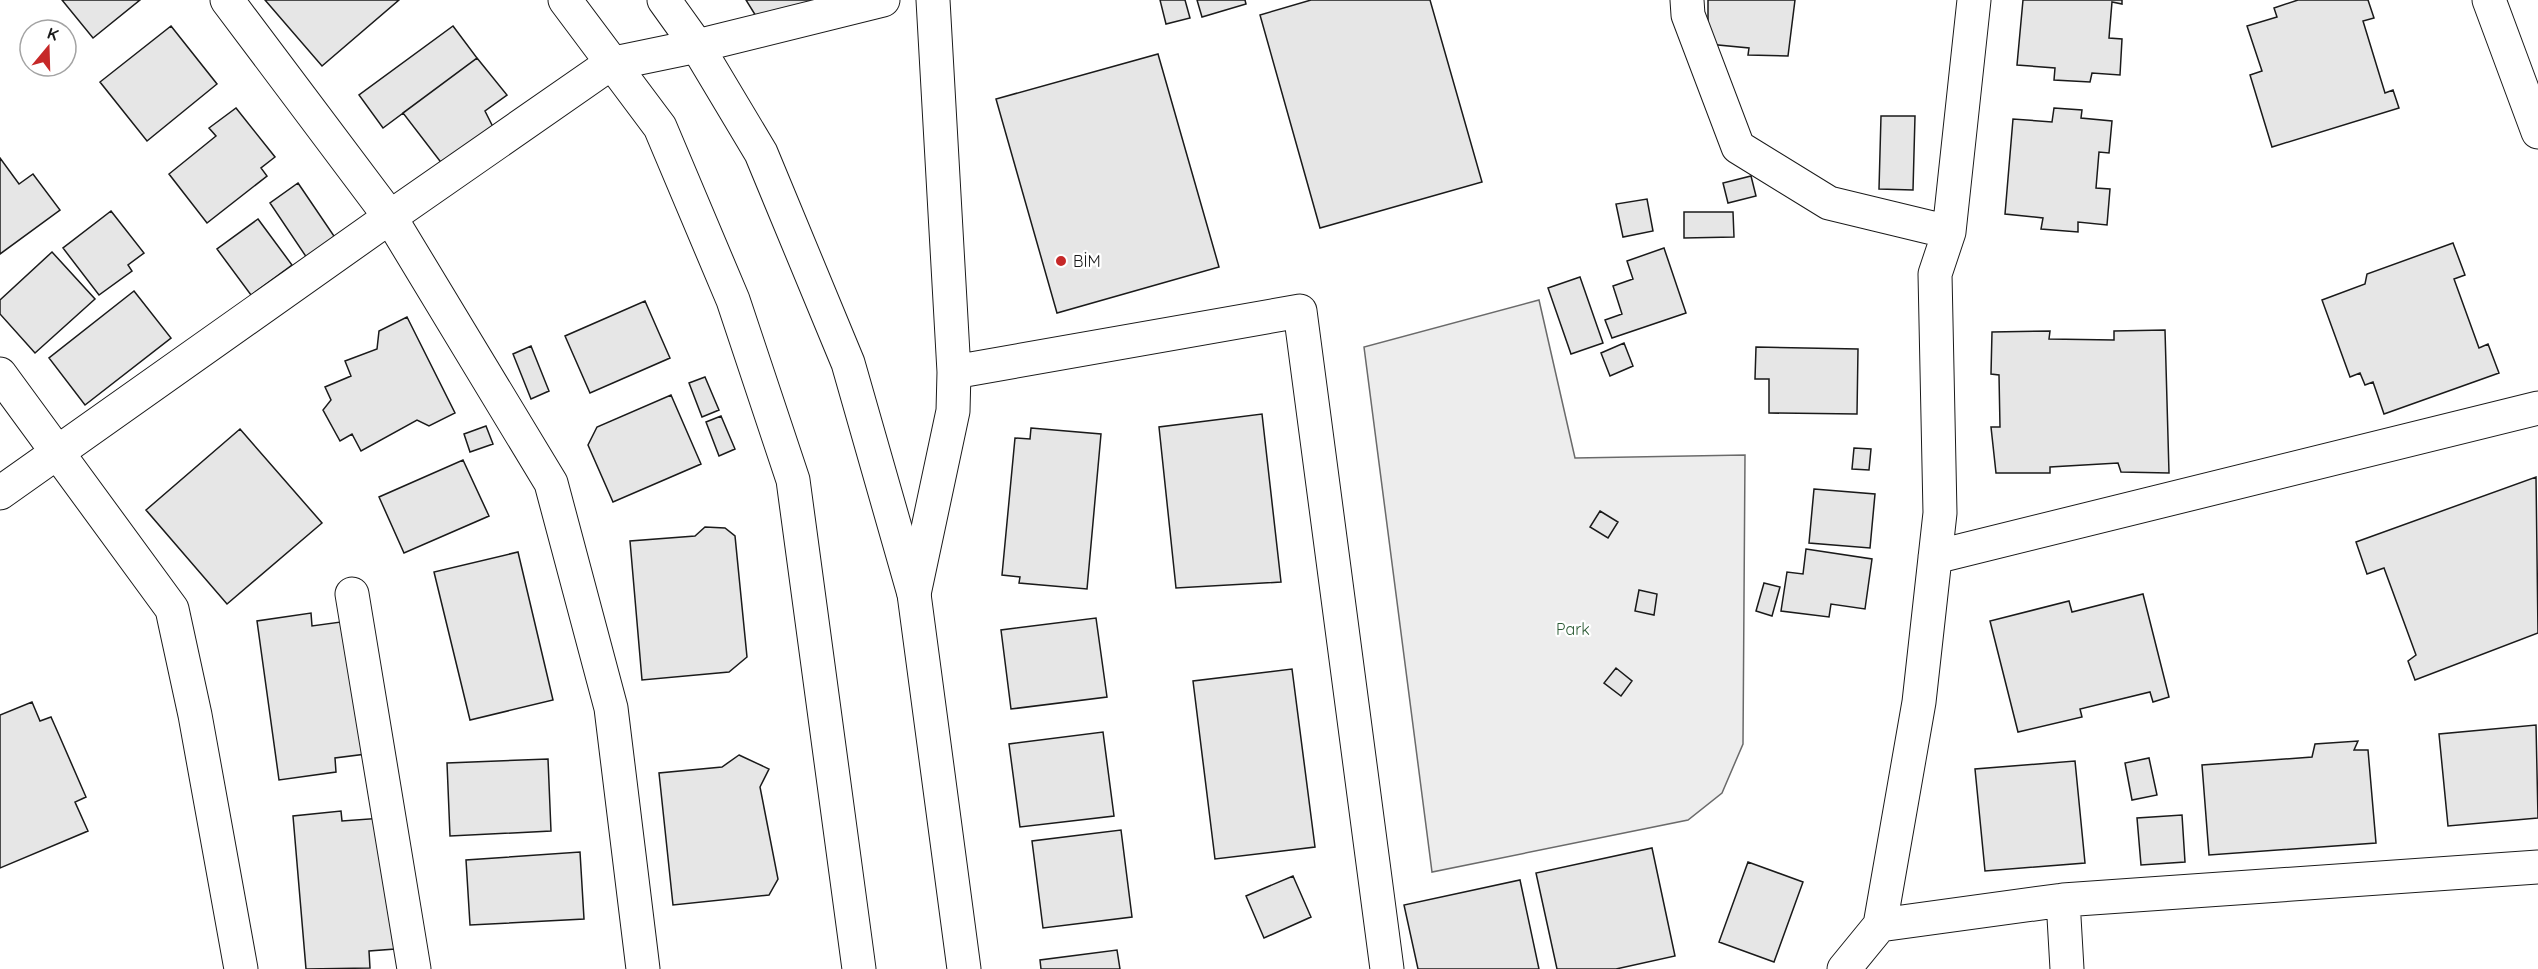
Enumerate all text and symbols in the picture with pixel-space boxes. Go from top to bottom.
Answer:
north arrow [18,18,78,78]
text: K [45,23,61,45]
place label: BİM [1073,251,1101,271]
marker: BİM [1054,254,1068,268]
park label: Park [1556,619,1590,639]

